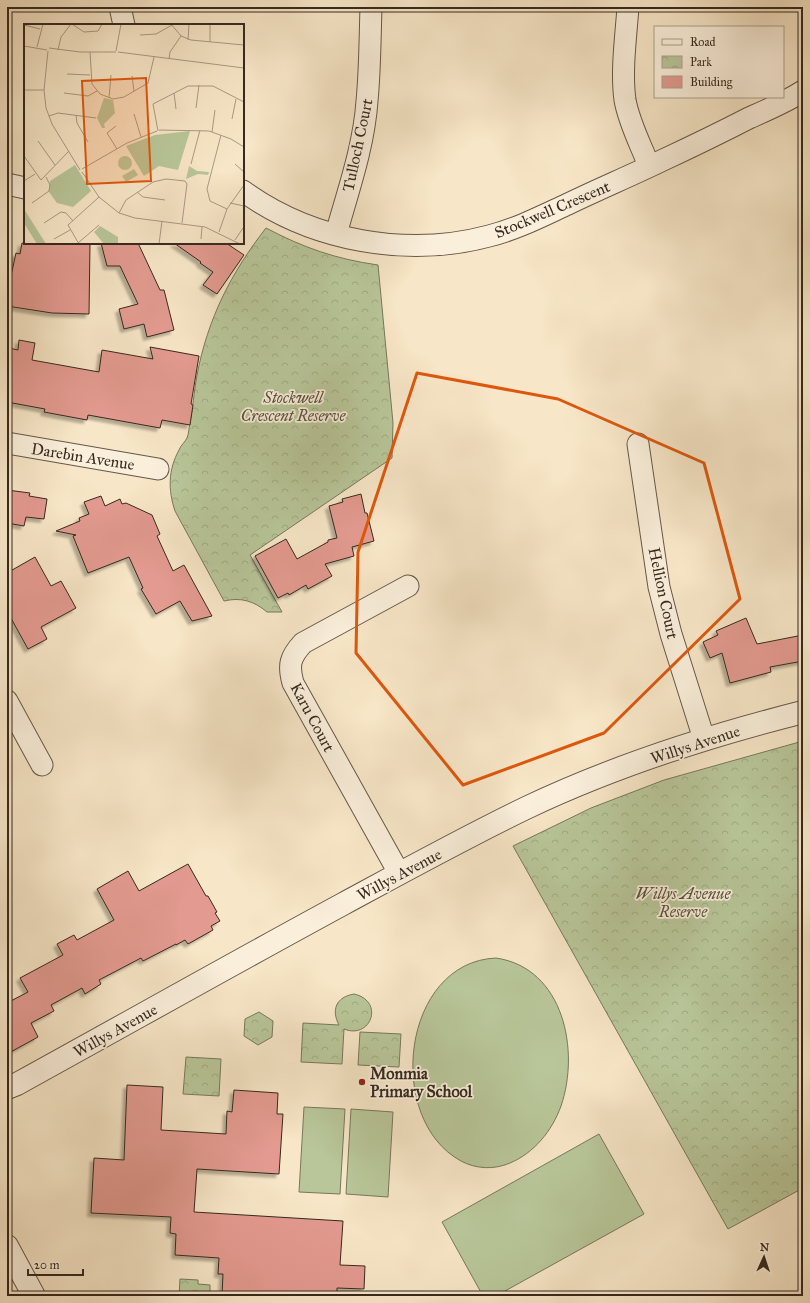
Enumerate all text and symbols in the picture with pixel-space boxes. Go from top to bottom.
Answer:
inset map [24,24,244,244]
legend [654,26,784,98]
text: Road [690,35,716,49]
text: Park [690,55,712,69]
text: Building [690,75,733,90]
street label: Tulloch Court [338,97,377,193]
street label: Stockwell Crescent [492,176,613,242]
park label: Stockwell Crescent Reserve [241,388,346,425]
street label: Darebin Avenue [30,439,136,474]
street label: Hellion Court [645,546,683,641]
street label: Karu Court [286,679,339,755]
street label: Willys Avenue [648,721,743,768]
street label: Willys Avenue [354,844,445,905]
park label: Willys Avenue Reserve [636,884,731,921]
street label: Willys Avenue [70,999,161,1061]
place label: Monmia Primary School [370,1064,473,1102]
marker: Monmia Primary School [357,1077,367,1087]
north arrow [744,1237,784,1277]
text: N [759,1241,770,1254]
scale bar [28,1251,83,1277]
text: 20 m [34,1258,60,1272]

